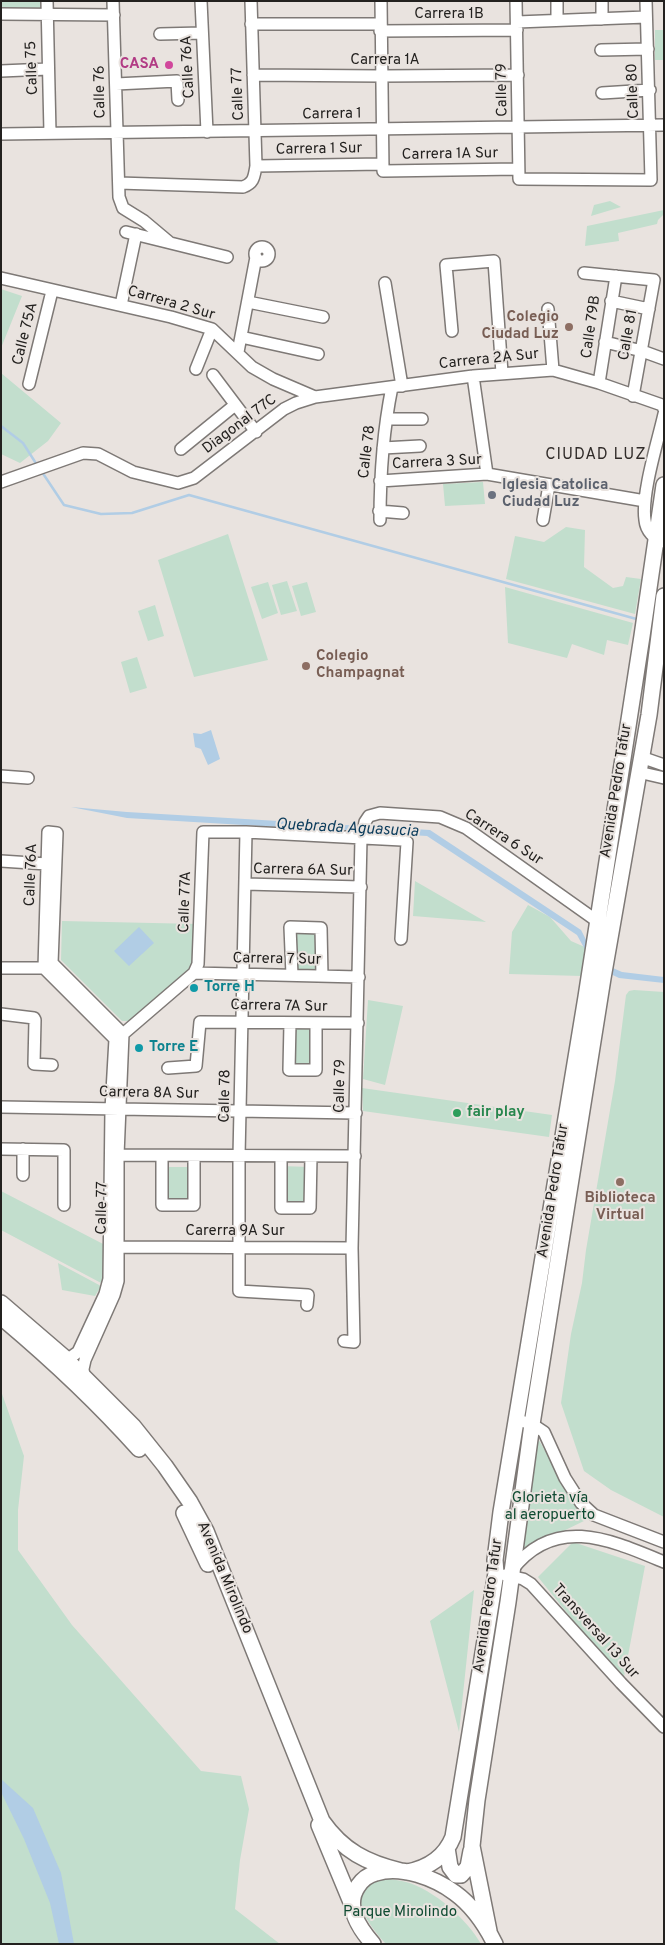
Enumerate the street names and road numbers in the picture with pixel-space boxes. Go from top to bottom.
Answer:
street label: Carrera 1B [414,6,484,24]
street label: Calle 76A [178,35,200,99]
street label: Calle 75 [23,41,43,95]
street label: Carrera 1A [350,52,420,70]
street label: Calle 79 [494,63,512,117]
street label: Calle 80 [624,63,644,119]
street label: Calle 76 [92,65,110,119]
street label: Calle 77 [229,67,249,121]
street label: Carrera 1 [302,105,362,125]
street label: Carrera 1 Sur [276,140,362,160]
street label: Carrera 1A Sur [402,145,498,165]
street label: Carrera 2 Sur [125,283,217,325]
street label: Calle 79B [579,294,605,360]
street label: Calle 75A [10,301,42,367]
street label: Calle 81 [616,308,642,362]
street label: Carrera 2A Sur [438,346,540,374]
street label: Diagonal 77C [199,391,281,459]
street label: Calle 78 [356,424,380,480]
street label: Carrera 3 Sur [392,452,482,474]
street label: Avenida Pedro Tafur [597,723,637,859]
street label: Carrera 6 Sur [460,806,546,870]
street label: Calle 76A [22,843,42,907]
street label: Carrera 6A Sur [253,861,353,881]
street label: Calle 77A [176,871,196,933]
street label: Carrera 7 Sur [232,950,322,970]
street label: Carrera 7A Sur [230,997,328,1017]
street label: Calle 79 [332,1059,350,1113]
street label: Calle 78 [217,1069,235,1123]
street label: Carrera 8A Sur [99,1084,199,1104]
street label: Avenida Pedro Tafur [534,1123,574,1259]
street label: Calle 77 [94,1181,112,1235]
street label: Carerra 9A Sur [185,1223,285,1241]
street label: Avenida Mirolindo [192,1519,256,1637]
street label: Avenida Pedro Tafur [471,1538,507,1674]
street label: Transversal 13 Sur [548,1581,642,1683]

